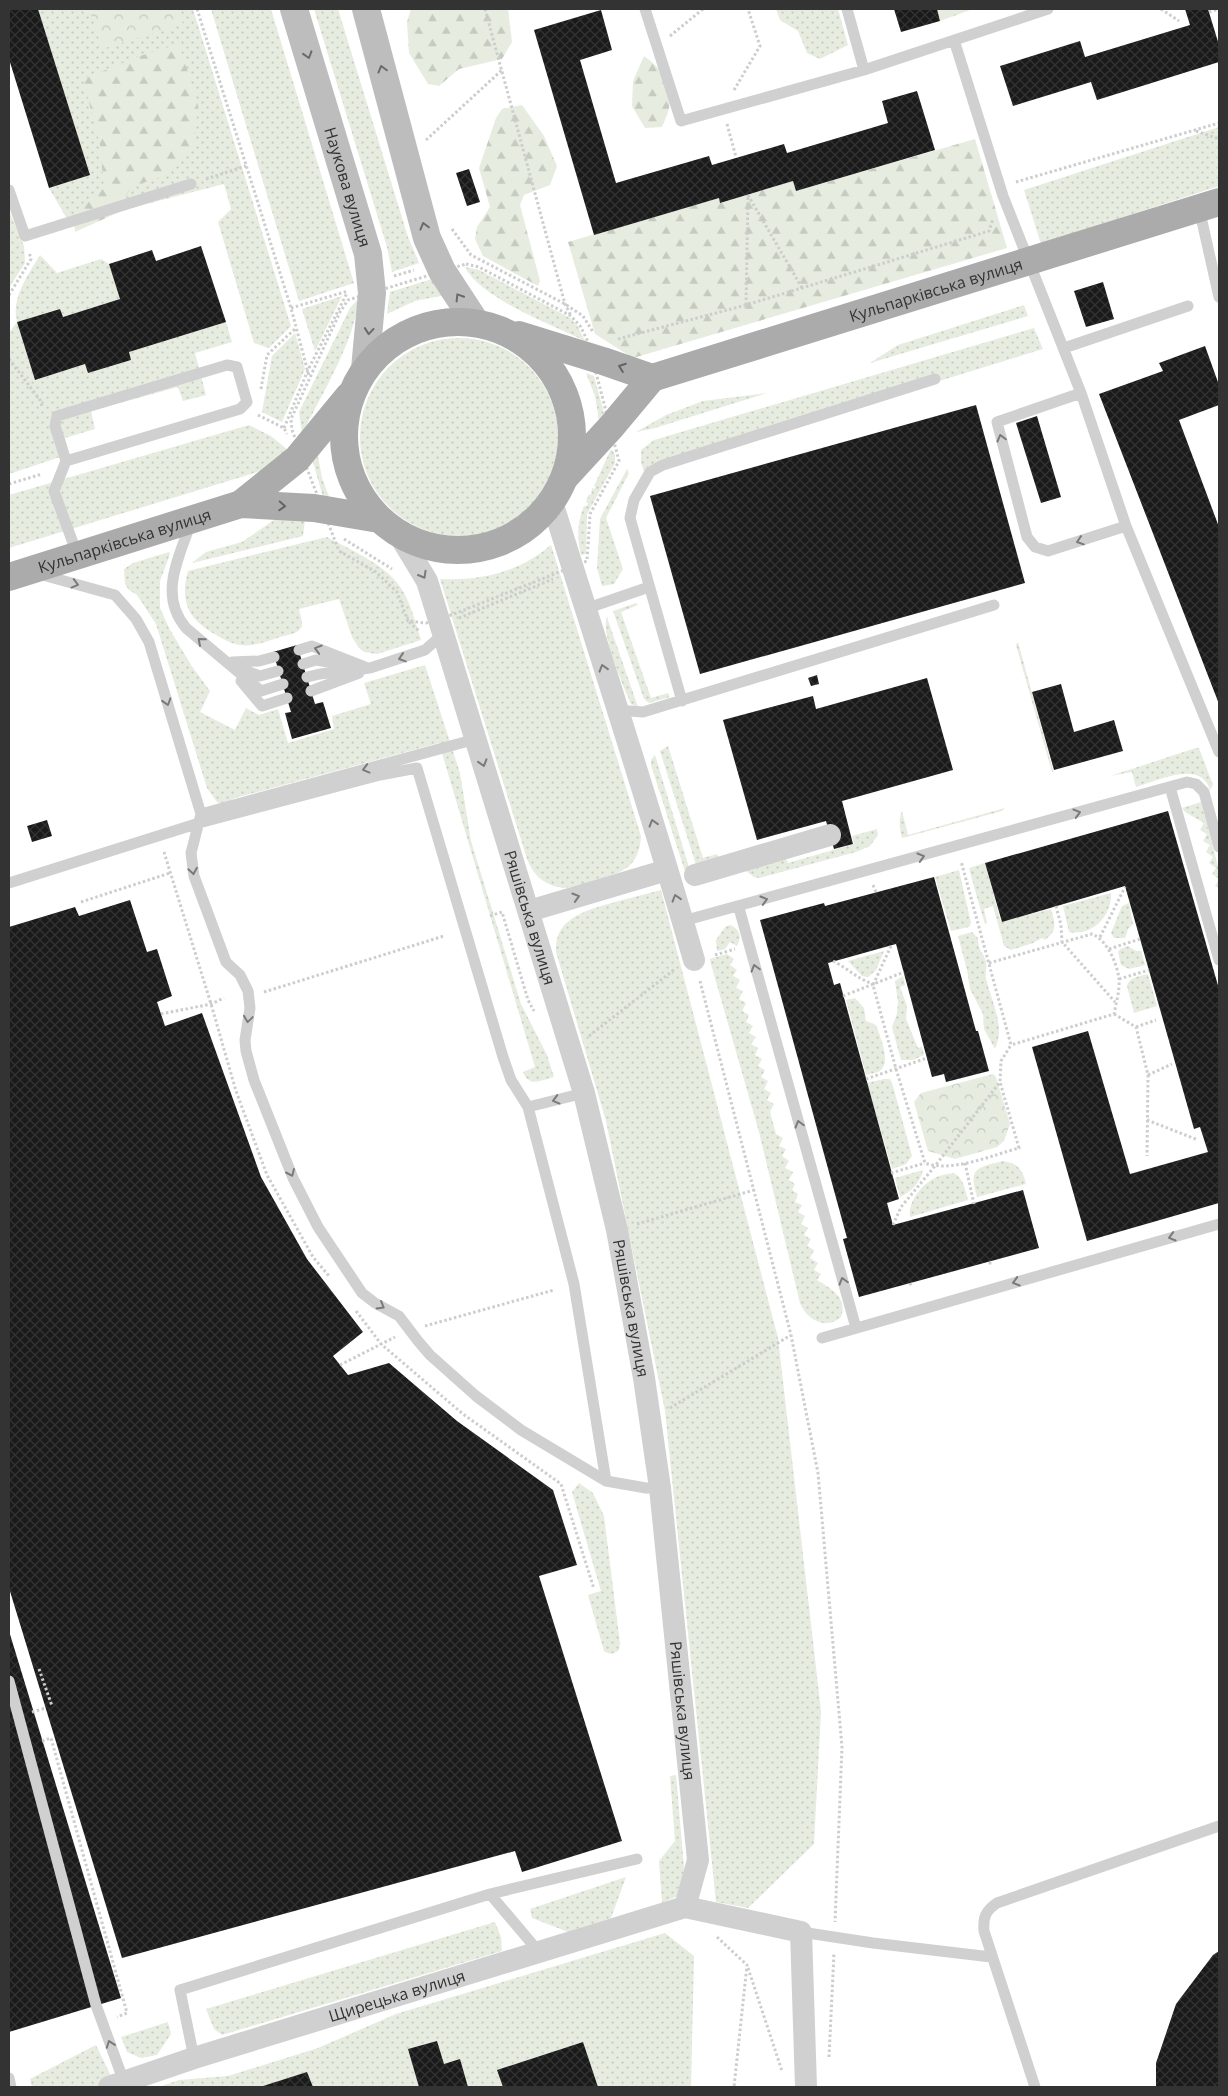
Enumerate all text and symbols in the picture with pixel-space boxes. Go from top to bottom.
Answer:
one-way arrow [303,51,313,59]
one-way arrow [378,65,388,73]
street label: Наукова вулиця [319,124,376,250]
one-way arrow [419,222,429,231]
street label: Кульпарківська вулиця [846,253,1025,327]
one-way arrow [456,293,465,303]
one-way arrow [364,327,375,335]
one-way arrow [618,363,626,373]
one-way arrow [996,433,1007,442]
one-way arrow [279,501,287,512]
street label: Кульпарківська вулиця [35,503,214,578]
one-way arrow [1076,535,1084,545]
one-way arrow [417,570,427,579]
one-way arrow [71,578,80,589]
one-way arrow [197,637,206,646]
one-way arrow [314,644,323,654]
one-way arrow [398,652,407,662]
one-way arrow [599,665,609,673]
one-way arrow [162,697,172,706]
one-way arrow [478,758,488,766]
one-way arrow [362,764,371,774]
one-way arrow [1073,808,1081,819]
one-way arrow [649,819,659,828]
street label: Ряшівська вулиця [499,847,561,988]
one-way arrow [916,852,924,862]
one-way arrow [188,866,198,875]
one-way arrow [571,892,580,902]
one-way arrow [671,894,681,903]
one-way arrow [759,896,768,906]
one-way arrow [750,963,761,972]
one-way arrow [243,1015,254,1023]
one-way arrow [551,1094,560,1105]
one-way arrow [794,1120,805,1129]
one-way arrow [284,1168,295,1177]
one-way arrow [1168,1231,1177,1242]
street label: Ряшівська вулиця [608,1237,655,1379]
one-way arrow [1013,1276,1021,1286]
one-way arrow [838,1277,848,1285]
one-way arrow [376,1299,385,1309]
street label: Ряшівська вулиця [665,1640,701,1781]
street label: Щирецька вулиця [326,1964,468,2027]
one-way arrow [106,2040,116,2048]

